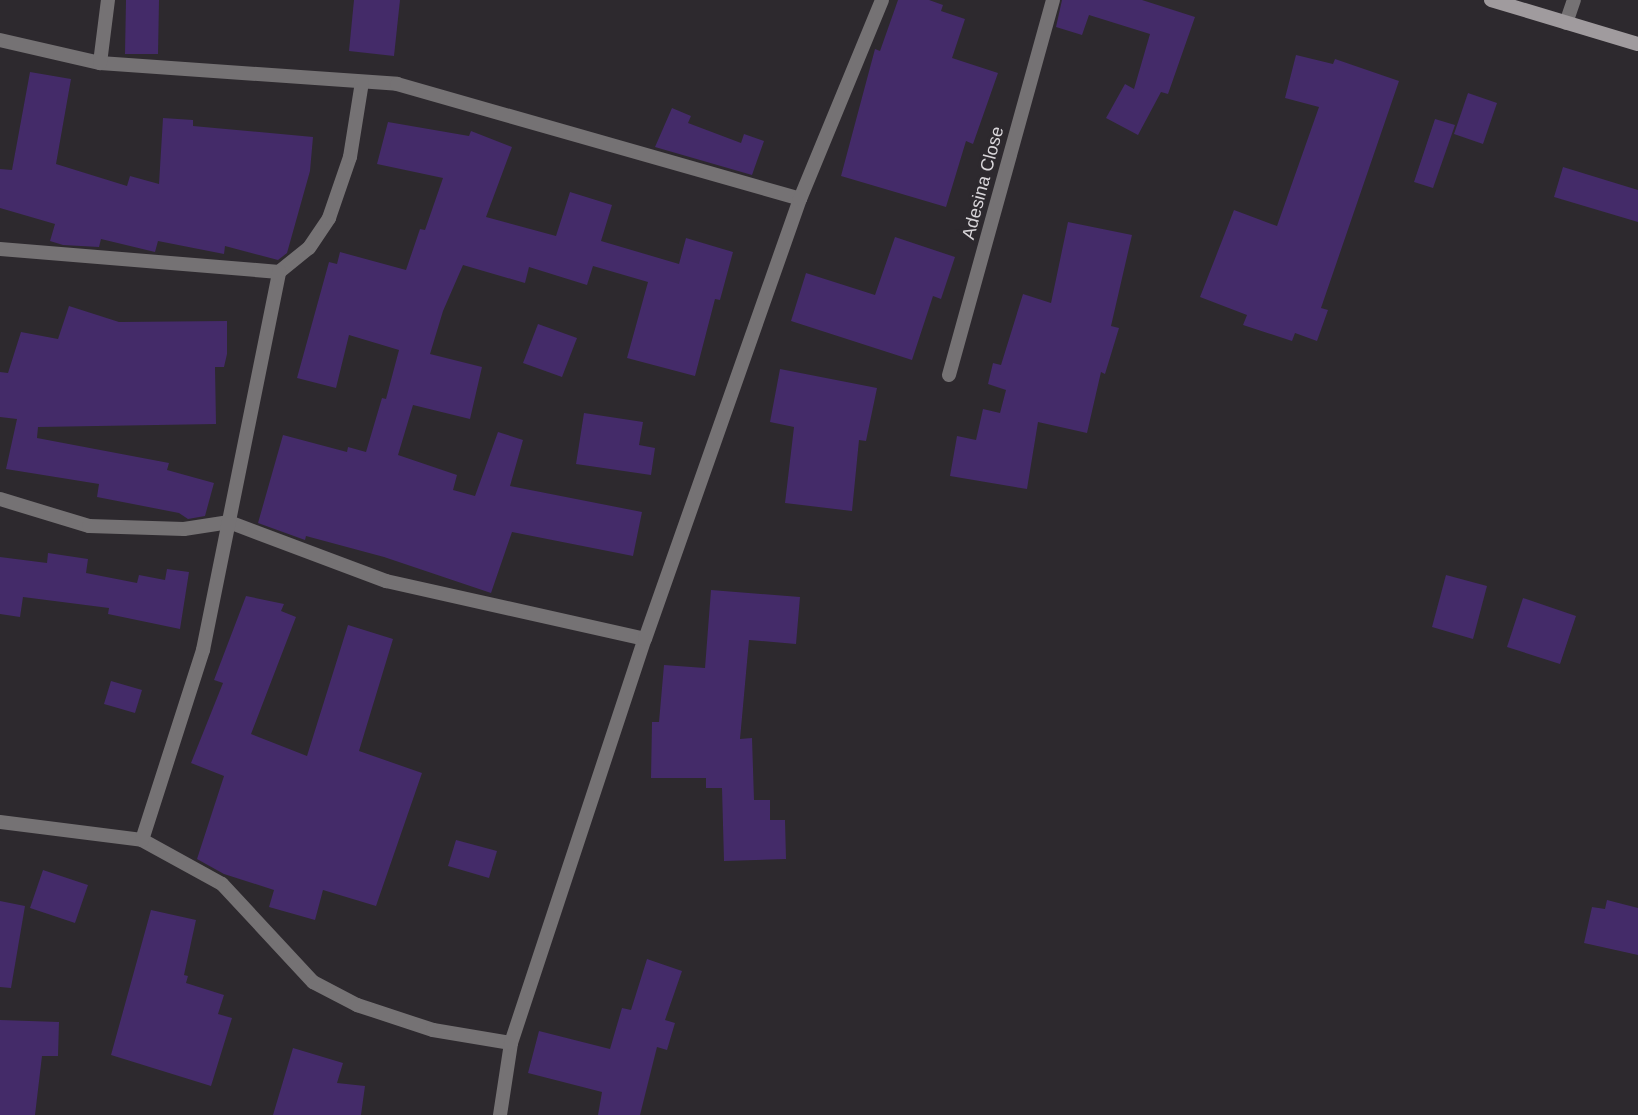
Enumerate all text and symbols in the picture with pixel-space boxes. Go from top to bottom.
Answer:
street label: Adesina Close [958,124,1008,242]

